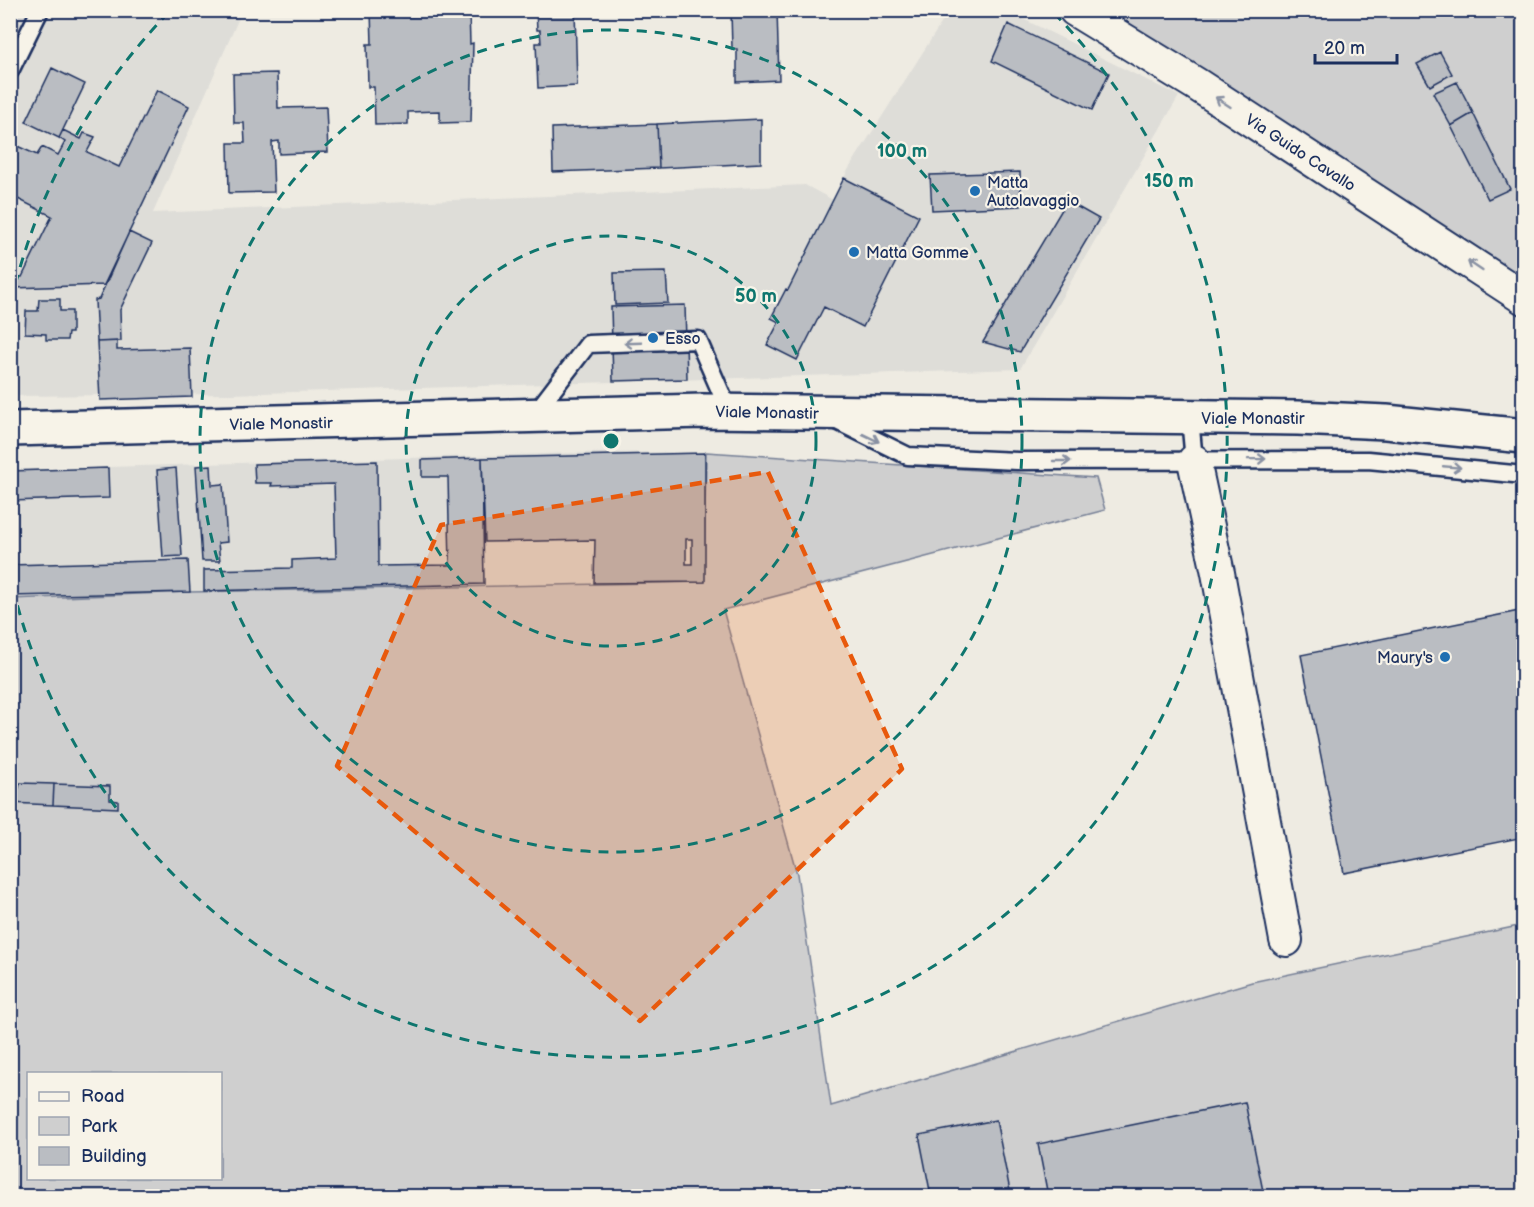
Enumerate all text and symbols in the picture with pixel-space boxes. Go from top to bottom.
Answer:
scale bar [1315,27,1398,65]
text: 20 m [1324,38,1365,59]
one-way arrow [1215,95,1232,108]
street label: Via Guido Cavallo [1242,111,1359,196]
text: 100 m [877,141,927,162]
text: 150 m [1144,171,1194,192]
place label: Matta Autolavaggio [987,174,1079,211]
marker: Matta Autolavaggio [968,184,982,198]
place label: Matta Gomme [866,244,969,263]
marker: Matta Gomme [847,245,861,259]
one-way arrow [1467,259,1484,271]
text: 50 m [735,286,777,307]
place label: Esso [665,330,700,349]
marker: Esso [646,331,660,345]
one-way arrow [624,337,644,348]
street label: Viale Monastir [715,403,819,424]
street label: Viale Monastir [1201,410,1305,429]
street label: Viale Monastir [229,414,333,435]
centre of rings [601,431,621,451]
one-way arrow [862,432,880,444]
one-way arrow [1247,453,1267,465]
one-way arrow [1052,455,1072,467]
one-way arrow [1441,462,1461,473]
place label: Maury's [1377,649,1433,668]
marker: Maury's [1438,650,1452,664]
legend [27,1072,222,1180]
text: Road [81,1086,125,1107]
text: Park [81,1116,117,1137]
text: Building [81,1146,147,1167]

